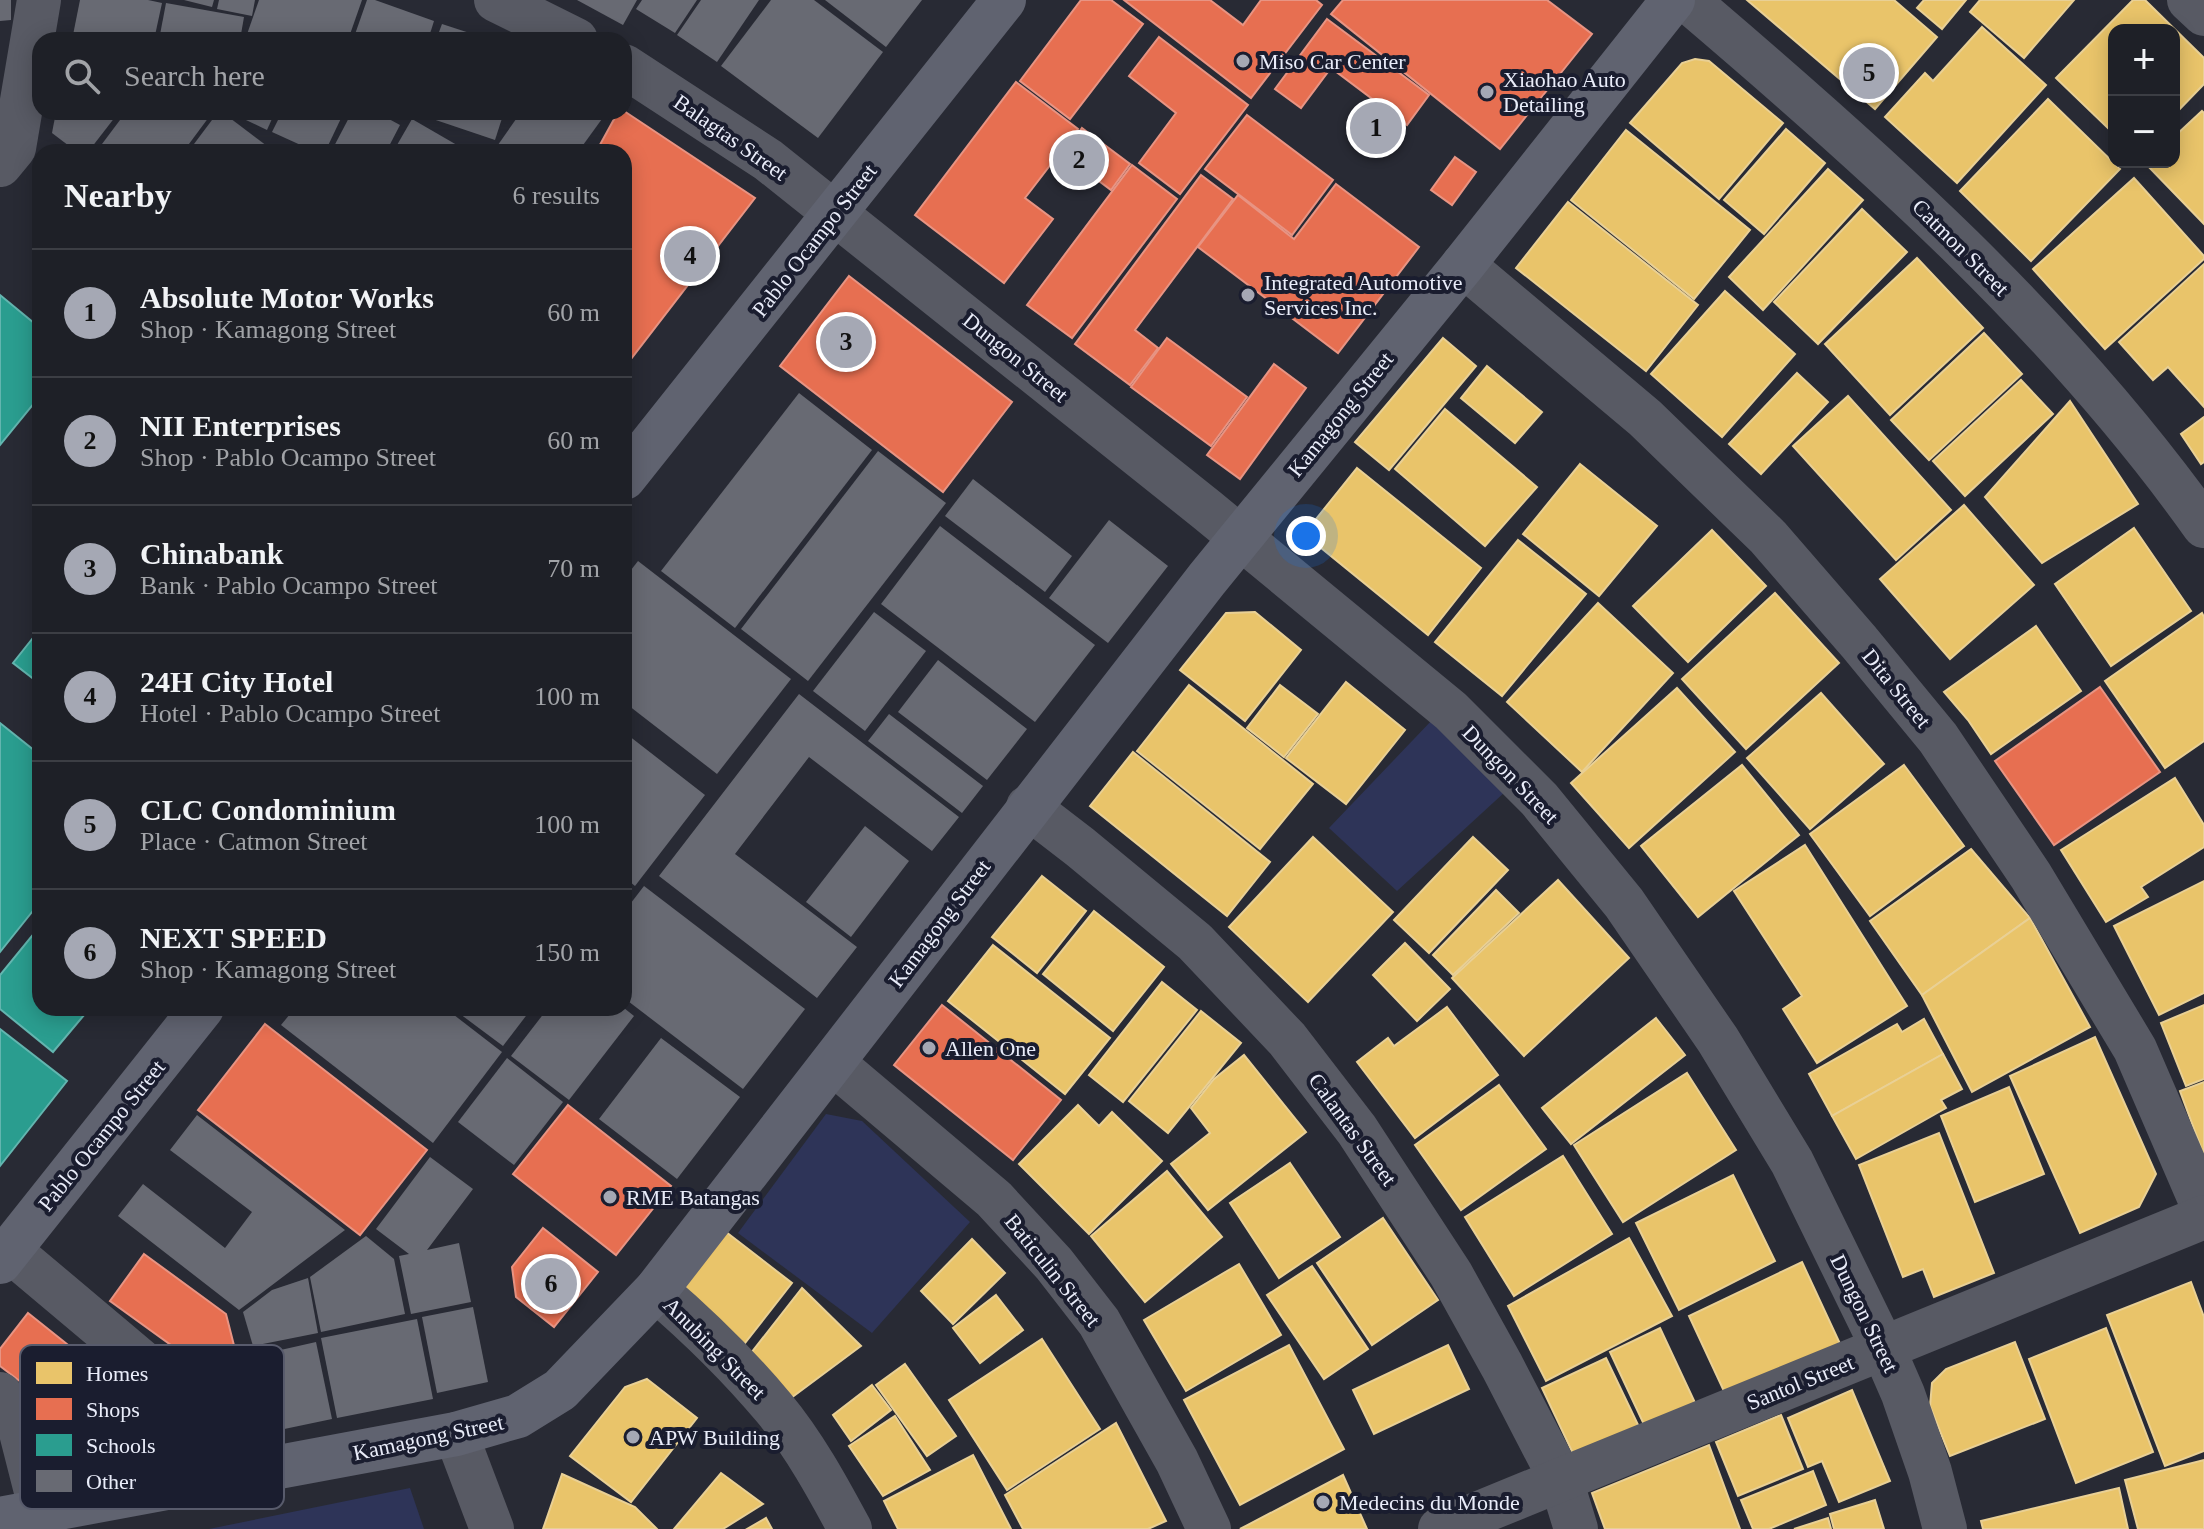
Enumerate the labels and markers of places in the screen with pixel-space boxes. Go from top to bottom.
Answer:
pin: 5 [1843,43,1895,103]
place label: Miso Car Center [1259,49,1406,74]
marker: Miso Car Center [1234,52,1252,70]
place label: Xiaohao Auto Detailing [1503,67,1626,117]
marker: Xiaohao Auto Detailing [1478,83,1496,101]
pin: 1 [1350,98,1402,158]
pin: 2 [1053,130,1105,190]
pin: 4 [664,226,716,286]
place label: Integrated Automotive Services Inc. [1264,270,1463,320]
marker: Integrated Automotive Services Inc. [1239,286,1257,304]
pin: 3 [820,312,872,372]
place label: Allen One [945,1036,1036,1061]
marker: Allen One [920,1039,938,1057]
place label: RME Batangas [626,1185,760,1210]
marker: RME Batangas [601,1188,619,1206]
pin: 6 [525,1254,577,1314]
place label: APW Building [649,1425,780,1450]
marker: APW Building [624,1428,642,1446]
place label: Medecins du Monde [1339,1490,1520,1515]
marker: Medecins du Monde [1314,1493,1332,1511]

